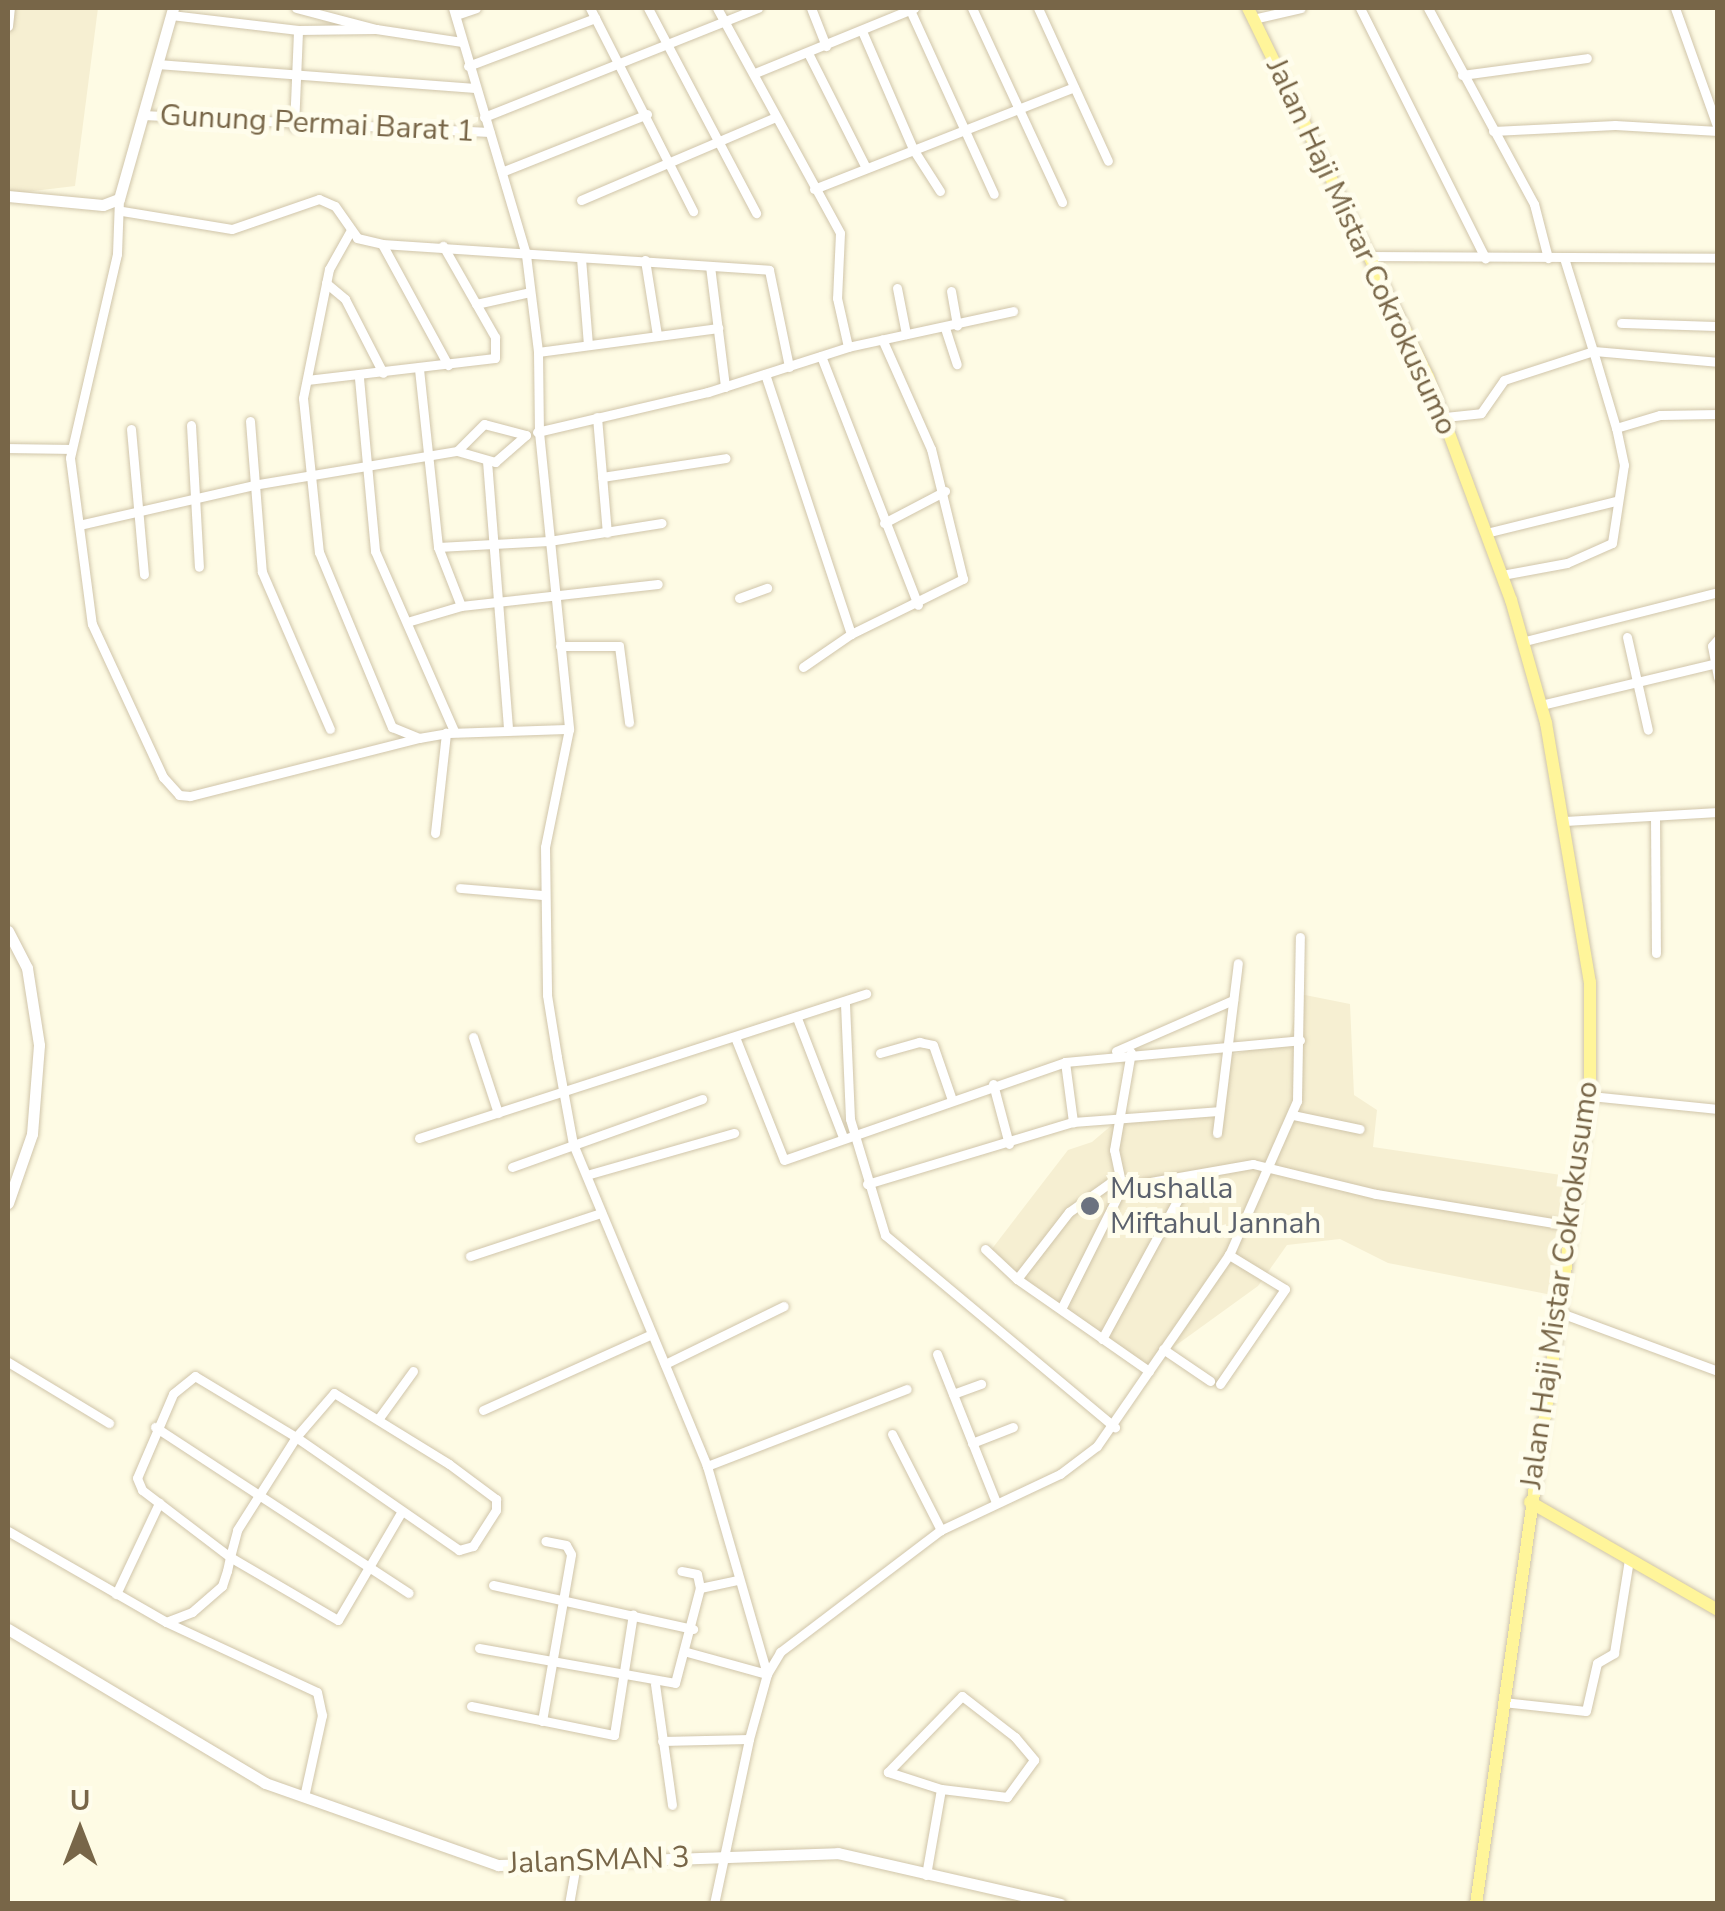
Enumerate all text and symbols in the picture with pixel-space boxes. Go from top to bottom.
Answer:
street label: Jalan Haji Mistar Cokrokusumo [1258,53,1464,441]
street label: Gunung Permai Barat 1 [159,98,475,150]
street label: Jalan Haji Mistar Cokrokusumo [1514,1079,1606,1491]
place label: Mushalla Miftahul Jannah [1110,1171,1321,1242]
marker: Mushalla Miftahul Jannah [1079,1195,1101,1217]
north arrow [30,1781,130,1881]
text: U [70,1782,90,1820]
street label: JalanSMAN 3 [508,1840,690,1882]

